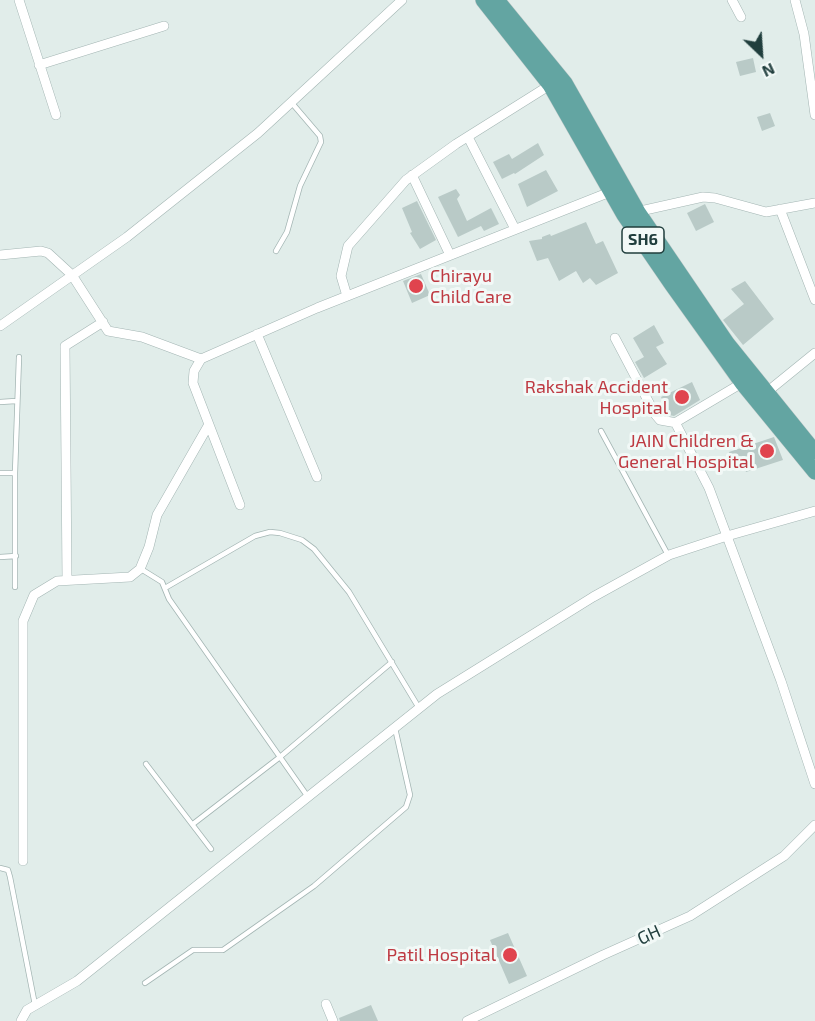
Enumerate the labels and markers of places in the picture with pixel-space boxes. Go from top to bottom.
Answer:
place label: Chirayu Child Care [430,265,512,308]
marker: Chirayu Child Care [407,277,425,295]
place label: Rakshak Accident Hospital [525,376,668,418]
marker: Rakshak Accident Hospital [673,388,691,406]
place label: JAIN Children & General Hospital [618,430,754,472]
marker: JAIN Children & General Hospital [758,442,776,460]
place label: Patil Hospital [387,944,496,966]
marker: Patil Hospital [501,946,519,964]

